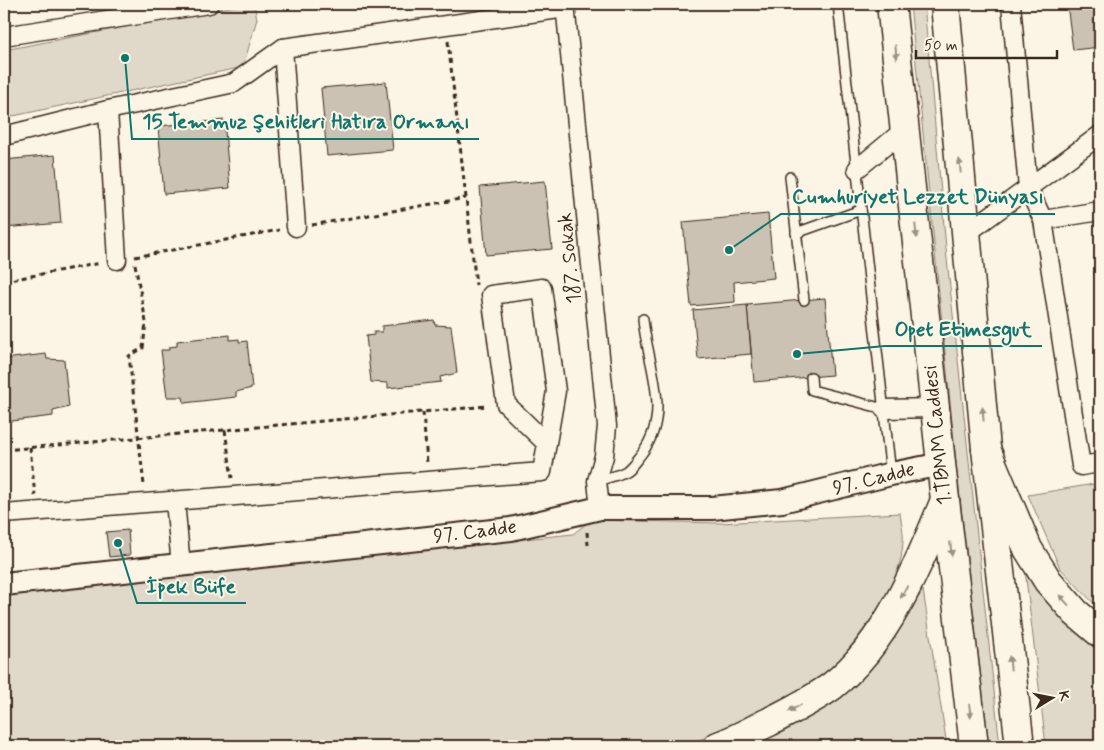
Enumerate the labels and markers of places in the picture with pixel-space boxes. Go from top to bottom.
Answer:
callout: 15 Temmuz Şehitleri Hatıra Ormanı [132,103,479,139]
callout: Cumhuriyet Lezzet Dünyası [781,178,1055,214]
callout: Opet Etimesgut [885,310,1042,346]
callout: İpek Büfe [137,567,246,603]

